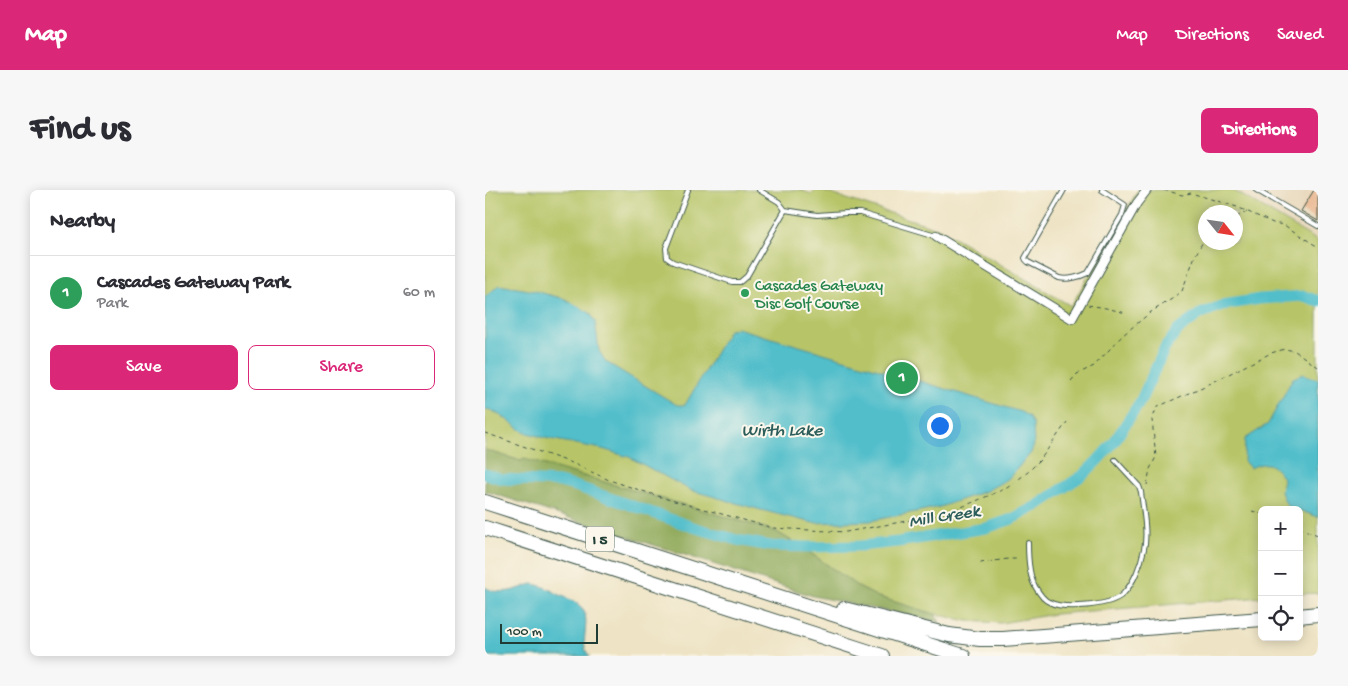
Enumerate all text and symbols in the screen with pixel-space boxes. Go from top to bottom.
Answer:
text: Map [25,21,67,50]
text: Map [1116,25,1148,46]
text: Directions [1176,25,1249,46]
text: Saved [1277,25,1323,46]
button: Directions [1201,108,1318,153]
text: Find us [30,110,130,151]
north arrow [1198,205,1243,250]
text: Nearby [50,210,115,235]
text: Cascades Gateway Park [97,272,290,295]
place label: Cascades Gateway Disc Golf Course [754,278,883,315]
text: 1 [63,284,69,303]
text: 60 m [403,284,435,303]
marker: Cascades Gateway Disc Golf Course [739,287,751,299]
text: Park [97,295,128,314]
button: Save [50,345,238,390]
button: Share [248,345,435,390]
pin: 1 [886,359,918,397]
your location [927,413,953,439]
water label: Wirth Lake [742,421,823,442]
water label: Mill Creek [908,501,983,533]
map controls [1258,506,1303,641]
button: + [1258,506,1303,551]
road number: I 5 [586,526,614,552]
button: − [1258,551,1303,596]
button: locate [1258,596,1303,641]
scale bar [500,621,597,644]
text: 100 m [507,624,542,641]

